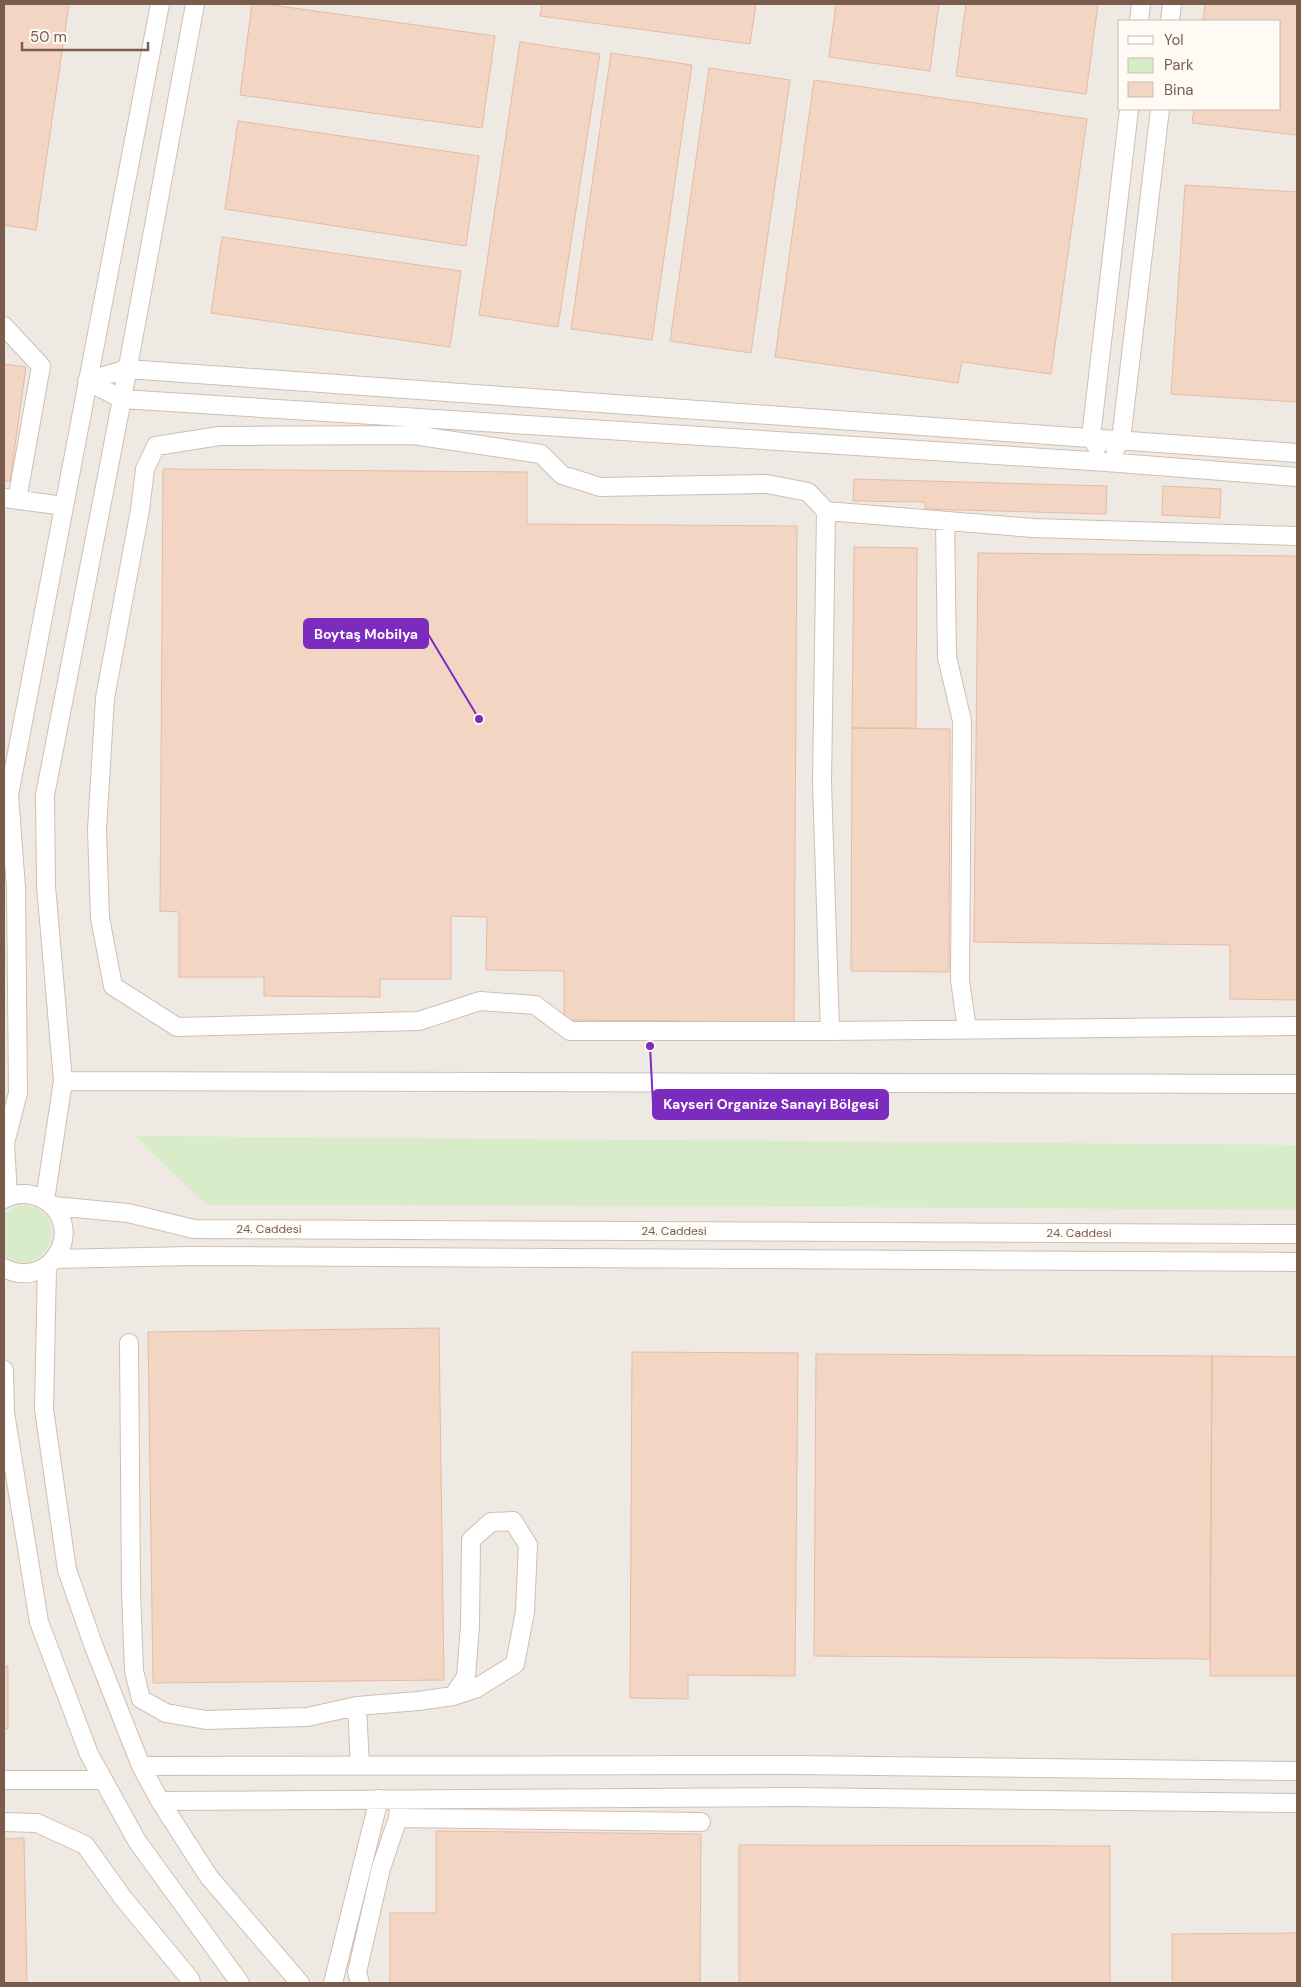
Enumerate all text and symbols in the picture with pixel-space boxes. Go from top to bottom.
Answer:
scale bar [22,20,149,52]
legend [1118,20,1281,110]
text: 50 m [30,27,67,47]
text: Yol [1164,30,1184,50]
text: Park [1164,55,1194,75]
text: Bina [1164,80,1193,100]
callout: Boytaş Mobilya [304,619,428,648]
text: Boytaş Mobilya [314,625,418,643]
callout: Kayseri Organize Sanayi Bölgesi [653,1090,888,1119]
text: Kayseri Organize Sanayi Bölgesi [663,1095,879,1113]
street label: 24. Caddesi [236,1221,302,1237]
street label: 24. Caddesi [641,1223,707,1239]
street label: 24. Caddesi [1046,1225,1112,1241]

